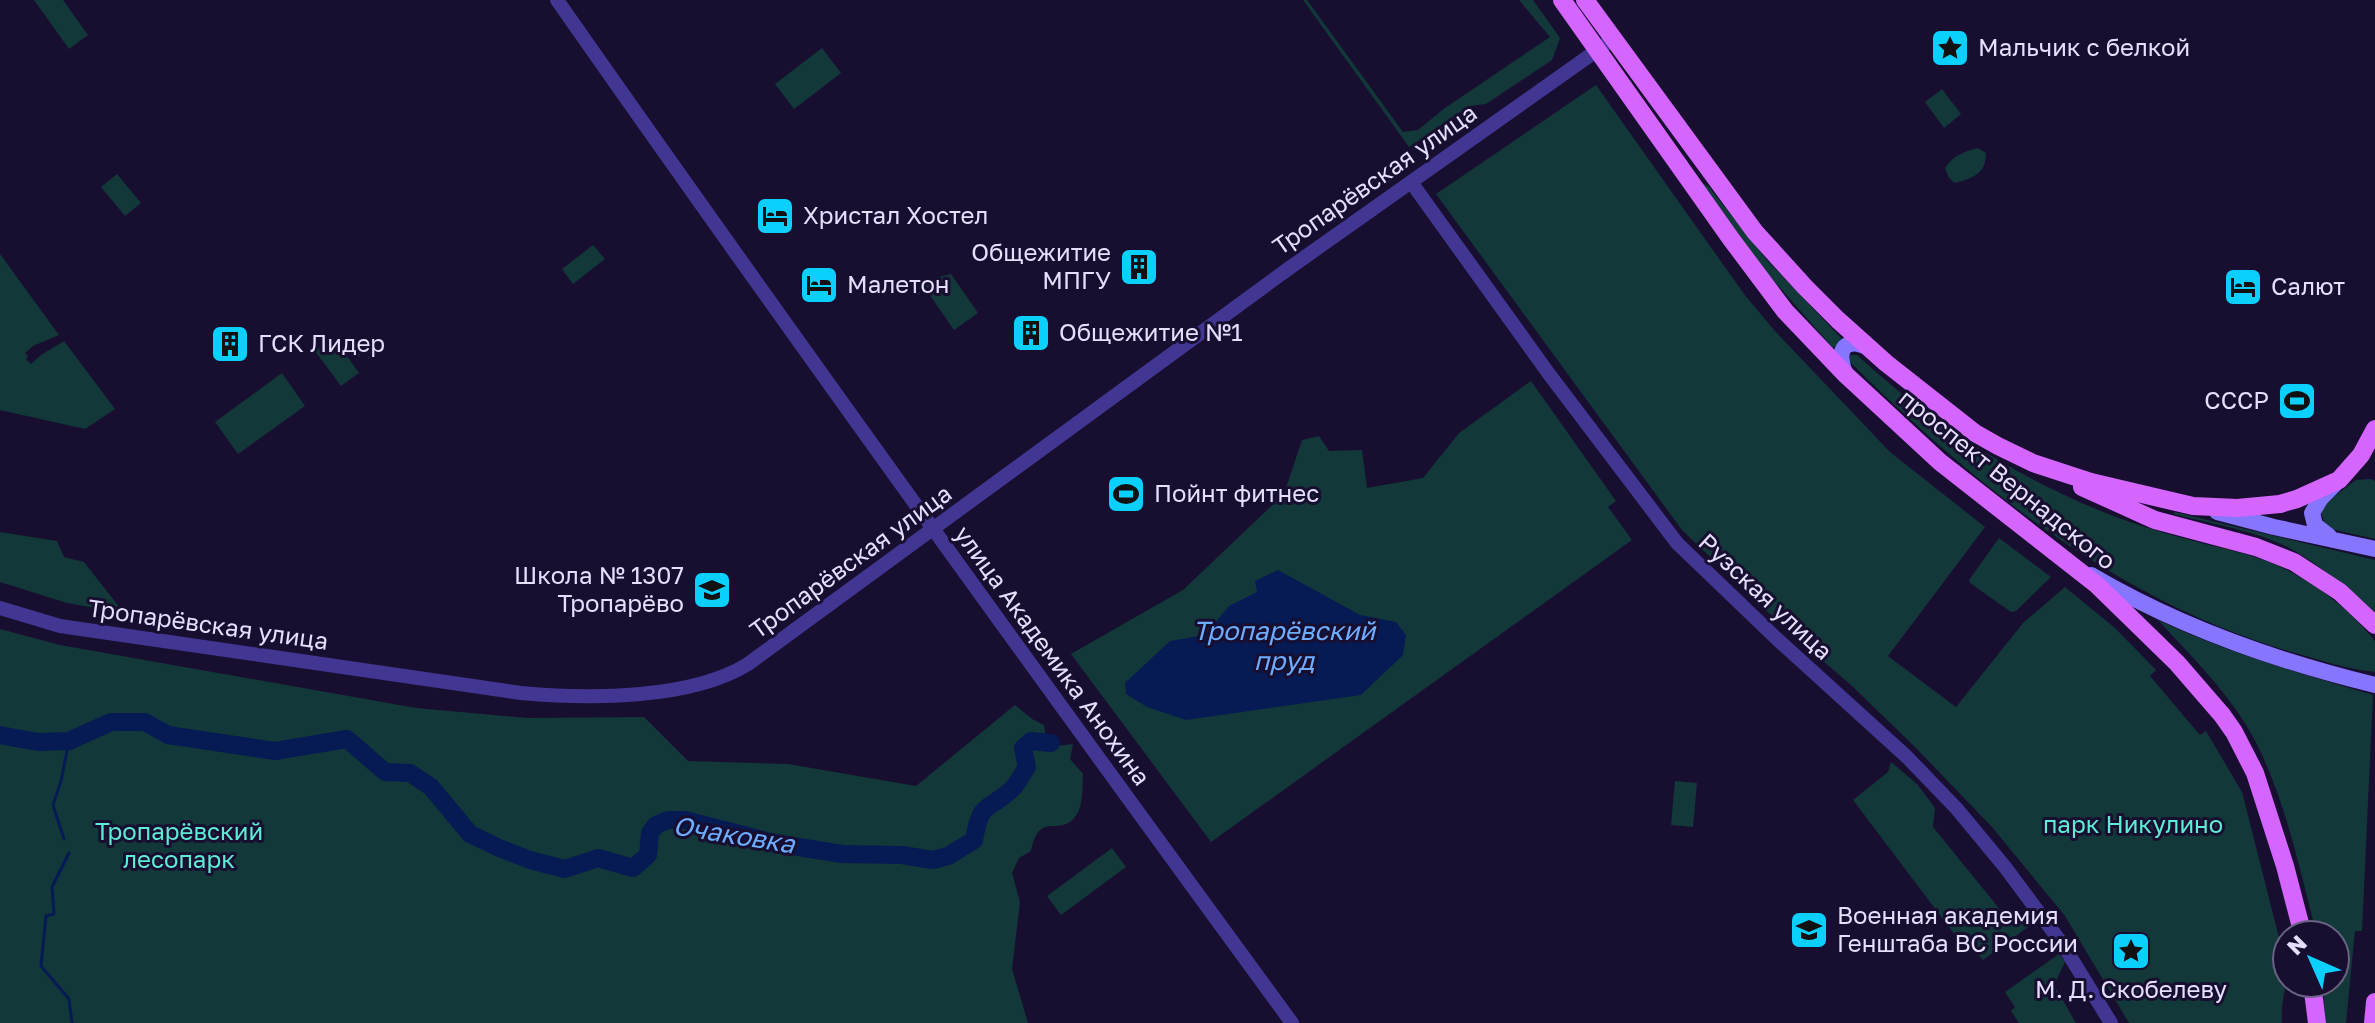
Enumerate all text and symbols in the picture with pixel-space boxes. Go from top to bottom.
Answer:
place icon: Мальчик с белкой [1929,27,1971,69]
place label: Мальчик с белкой [1978,32,2190,61]
street label: Тропарёвская улица [1267,97,1482,260]
hotel icon: Христал Хостел [754,195,796,237]
place label: Христал Хостел [803,200,988,229]
place label: Общежитие МПГУ [971,237,1111,294]
building icon: Общежитие МПГУ [1118,246,1160,288]
hotel icon: Малетон [798,264,840,306]
hotel icon: Салют [2222,266,2264,308]
place label: Малетон [847,269,949,298]
place label: Салют [2271,271,2345,300]
building icon: Общежитие №1 [1010,312,1052,354]
place label: Общежитие №1 [1059,317,1243,346]
building icon: ГСК Лидер [209,323,251,365]
place label: ГСК Лидер [258,328,385,357]
sports icon: СССР [2276,380,2318,422]
street label: проспект Вернадского [1894,383,2122,575]
place label: СССР [2204,385,2269,414]
sports icon: Пойнт фитнес [1105,473,1147,515]
street label: Тропарёвская улица [744,478,957,644]
place label: Пойнт фитнес [1154,478,1319,507]
street label: улица Академика Анохина [949,520,1157,791]
street label: Рузская улица [1693,527,1839,665]
place label: Школа № 1307 Тропарёво [514,560,684,617]
school or university icon: Школа № 1307 Тропарёво [691,569,733,611]
street label: Тропарёвская улица [86,592,330,655]
water label: Тропарёвский пруд [1193,615,1377,676]
park label: парк Никулино [2043,809,2223,838]
water label: Очаковка [671,810,798,860]
park label: Тропарёвский лесопарк [95,816,263,873]
place label: Военная академия Генштаба ВС России [1837,900,2078,957]
school or university icon: Военная академия Генштаба ВС России [1788,909,1830,951]
north arrow [2271,919,2351,999]
text: N [2281,929,2312,960]
place icon: М. Д. Скобелеву [2110,930,2152,972]
place label: М. Д. Скобелеву [2035,974,2227,1003]

